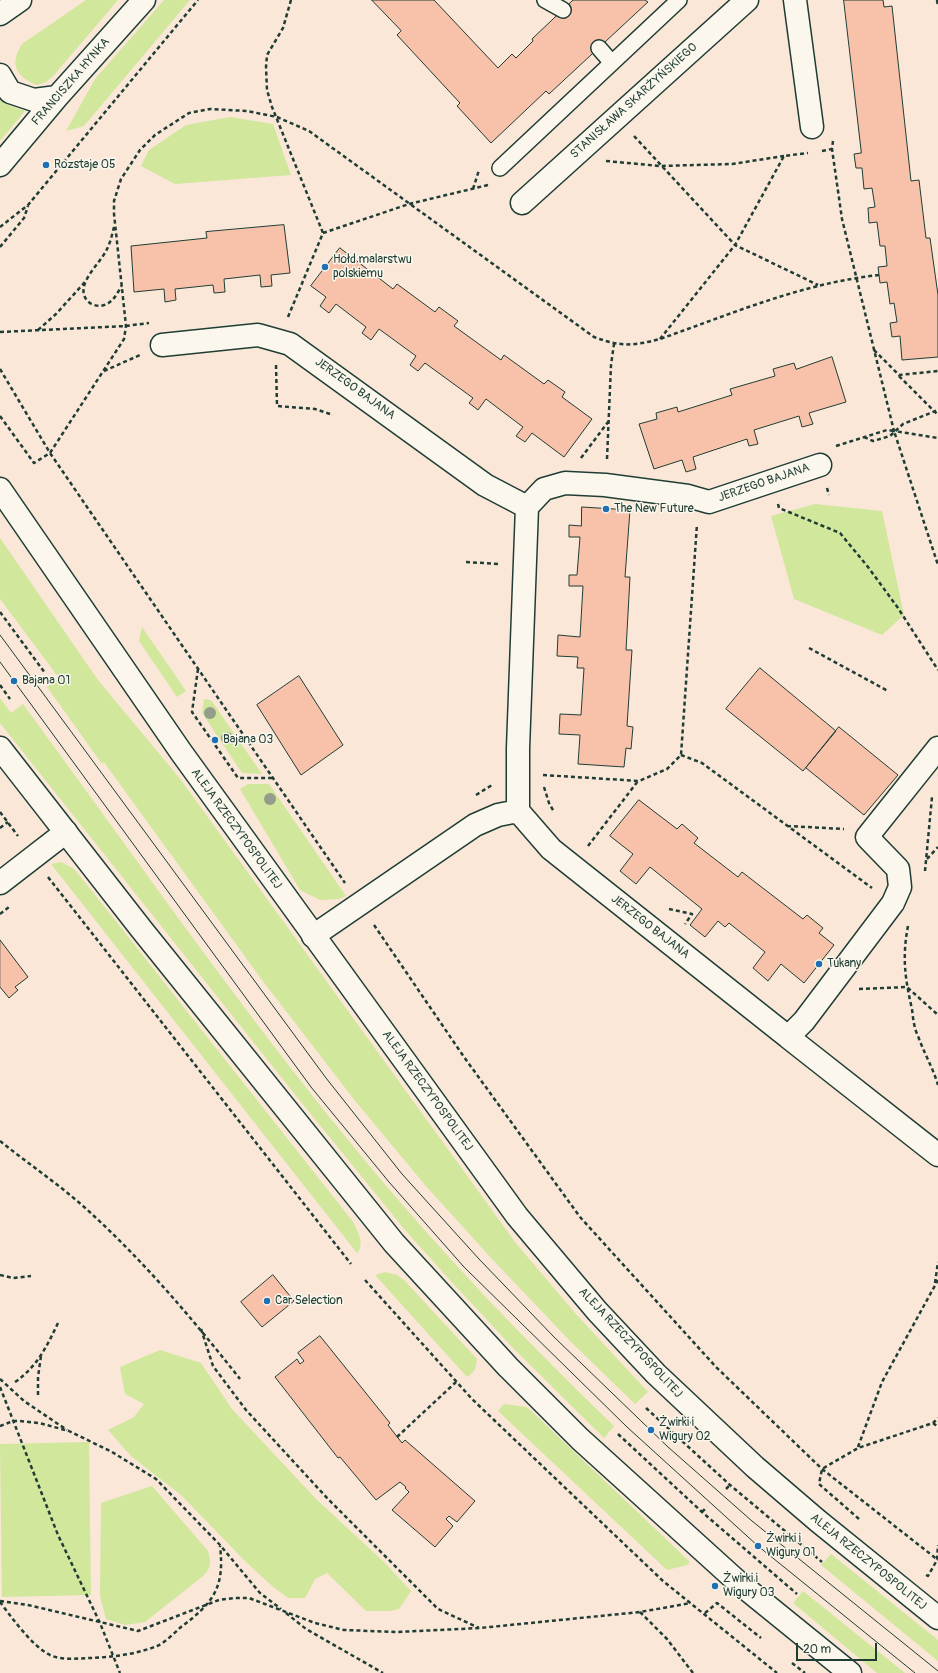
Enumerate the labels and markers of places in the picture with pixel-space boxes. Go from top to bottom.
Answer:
place label: Rozstaje 05 [54,158,115,172]
marker: Rozstaje 05 [41,160,51,170]
place label: Hołd malarstwu polskiemu [333,253,412,281]
marker: Hołd malarstwu polskiemu [320,262,330,272]
place label: The New Future [614,502,694,516]
marker: The New Future [601,504,611,514]
place label: Bajana 01 [22,674,70,688]
marker: Bajana 01 [9,676,19,686]
place label: Bajana 03 [223,733,273,747]
marker: Bajana 03 [210,735,220,745]
place label: Tukany [827,957,861,971]
marker: Tukany [814,959,824,969]
place label: Car Selection [275,1294,343,1308]
marker: Car Selection [262,1296,272,1306]
place label: Żwirki i Wigury 02 [659,1416,710,1444]
marker: Żwirki i Wigury 02 [646,1425,656,1435]
place label: Żwirki i Wigury 01 [766,1532,815,1560]
marker: Żwirki i Wigury 01 [753,1541,763,1551]
place label: Żwirki i Wigury 03 [723,1572,774,1600]
marker: Żwirki i Wigury 03 [710,1581,720,1591]

